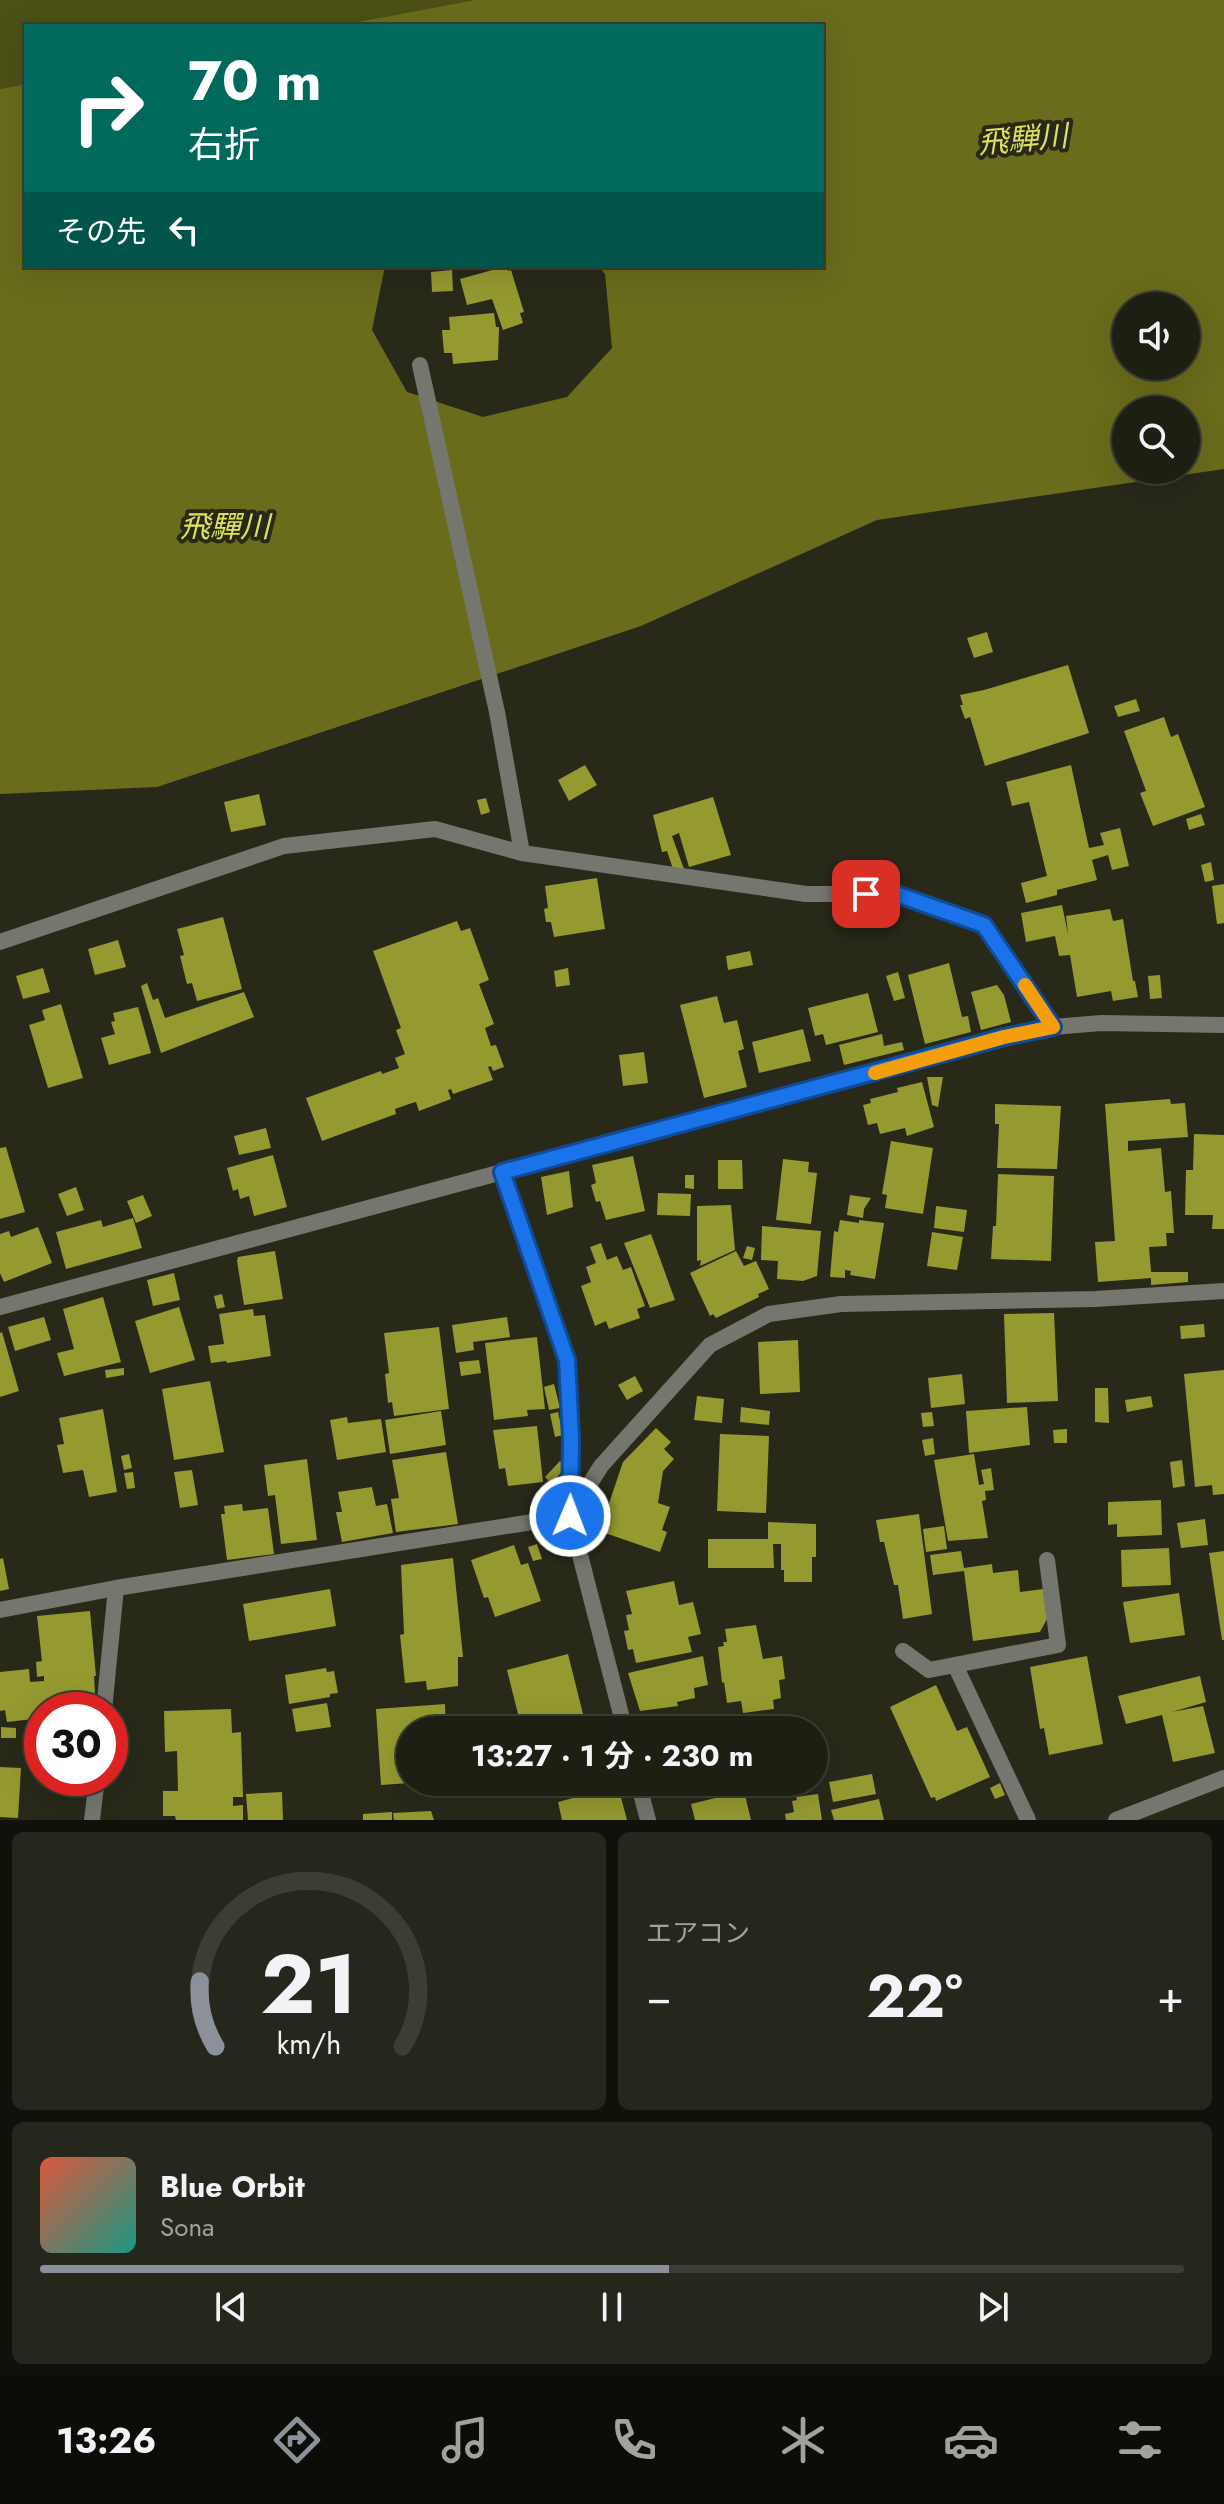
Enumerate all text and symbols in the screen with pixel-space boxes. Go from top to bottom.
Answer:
text: 70 m [188,40,322,121]
icon: right [56,56,160,160]
water label: 飛騨川 [976,113,1073,164]
text: 右折 [188,118,260,170]
icon: left [162,208,206,252]
text: その先 [56,210,146,253]
map controls [1112,292,1200,484]
button: sound [1112,292,1200,380]
button: search [1112,396,1200,484]
water label: 飛驒川 [180,505,273,548]
pin [832,860,900,928]
icon: arrive [844,872,888,916]
position arrow [528,1474,612,1558]
speed limit sign: 30 [24,1692,128,1796]
text: 13:27 · 1 分 · 230 m [471,1734,753,1777]
text: エアコン [646,1914,750,1952]
text: 21 [261,1924,357,2044]
text: 22° [866,1953,963,2040]
text: − [646,1965,672,2029]
text: + [1157,1965,1184,2029]
text: km/h [277,2023,341,2065]
text: Blue Orbit [160,2165,305,2208]
text: Sona [160,2208,215,2246]
icon: previous [209,2285,253,2329]
icon: pause [590,2285,634,2329]
icon: next [971,2285,1015,2329]
icon: directions [269,2412,325,2468]
icon: music [437,2412,493,2468]
icon: phone [606,2412,662,2468]
icon: climate [775,2412,831,2468]
icon: car [943,2412,999,2468]
icon: filters [1112,2412,1168,2468]
text: 13:26 [56,2414,156,2466]

